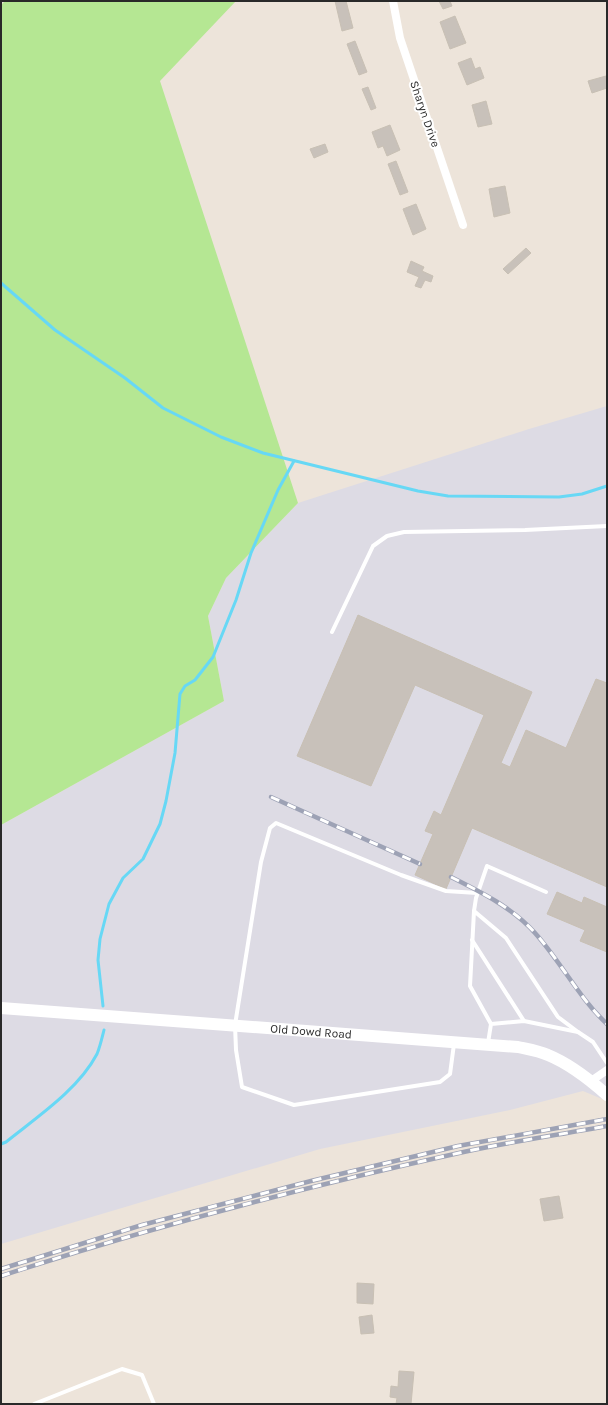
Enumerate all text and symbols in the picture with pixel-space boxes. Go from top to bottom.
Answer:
street label: Sharyn Drive [407,79,443,149]
street label: Old Dowd Road [270,1021,352,1041]

